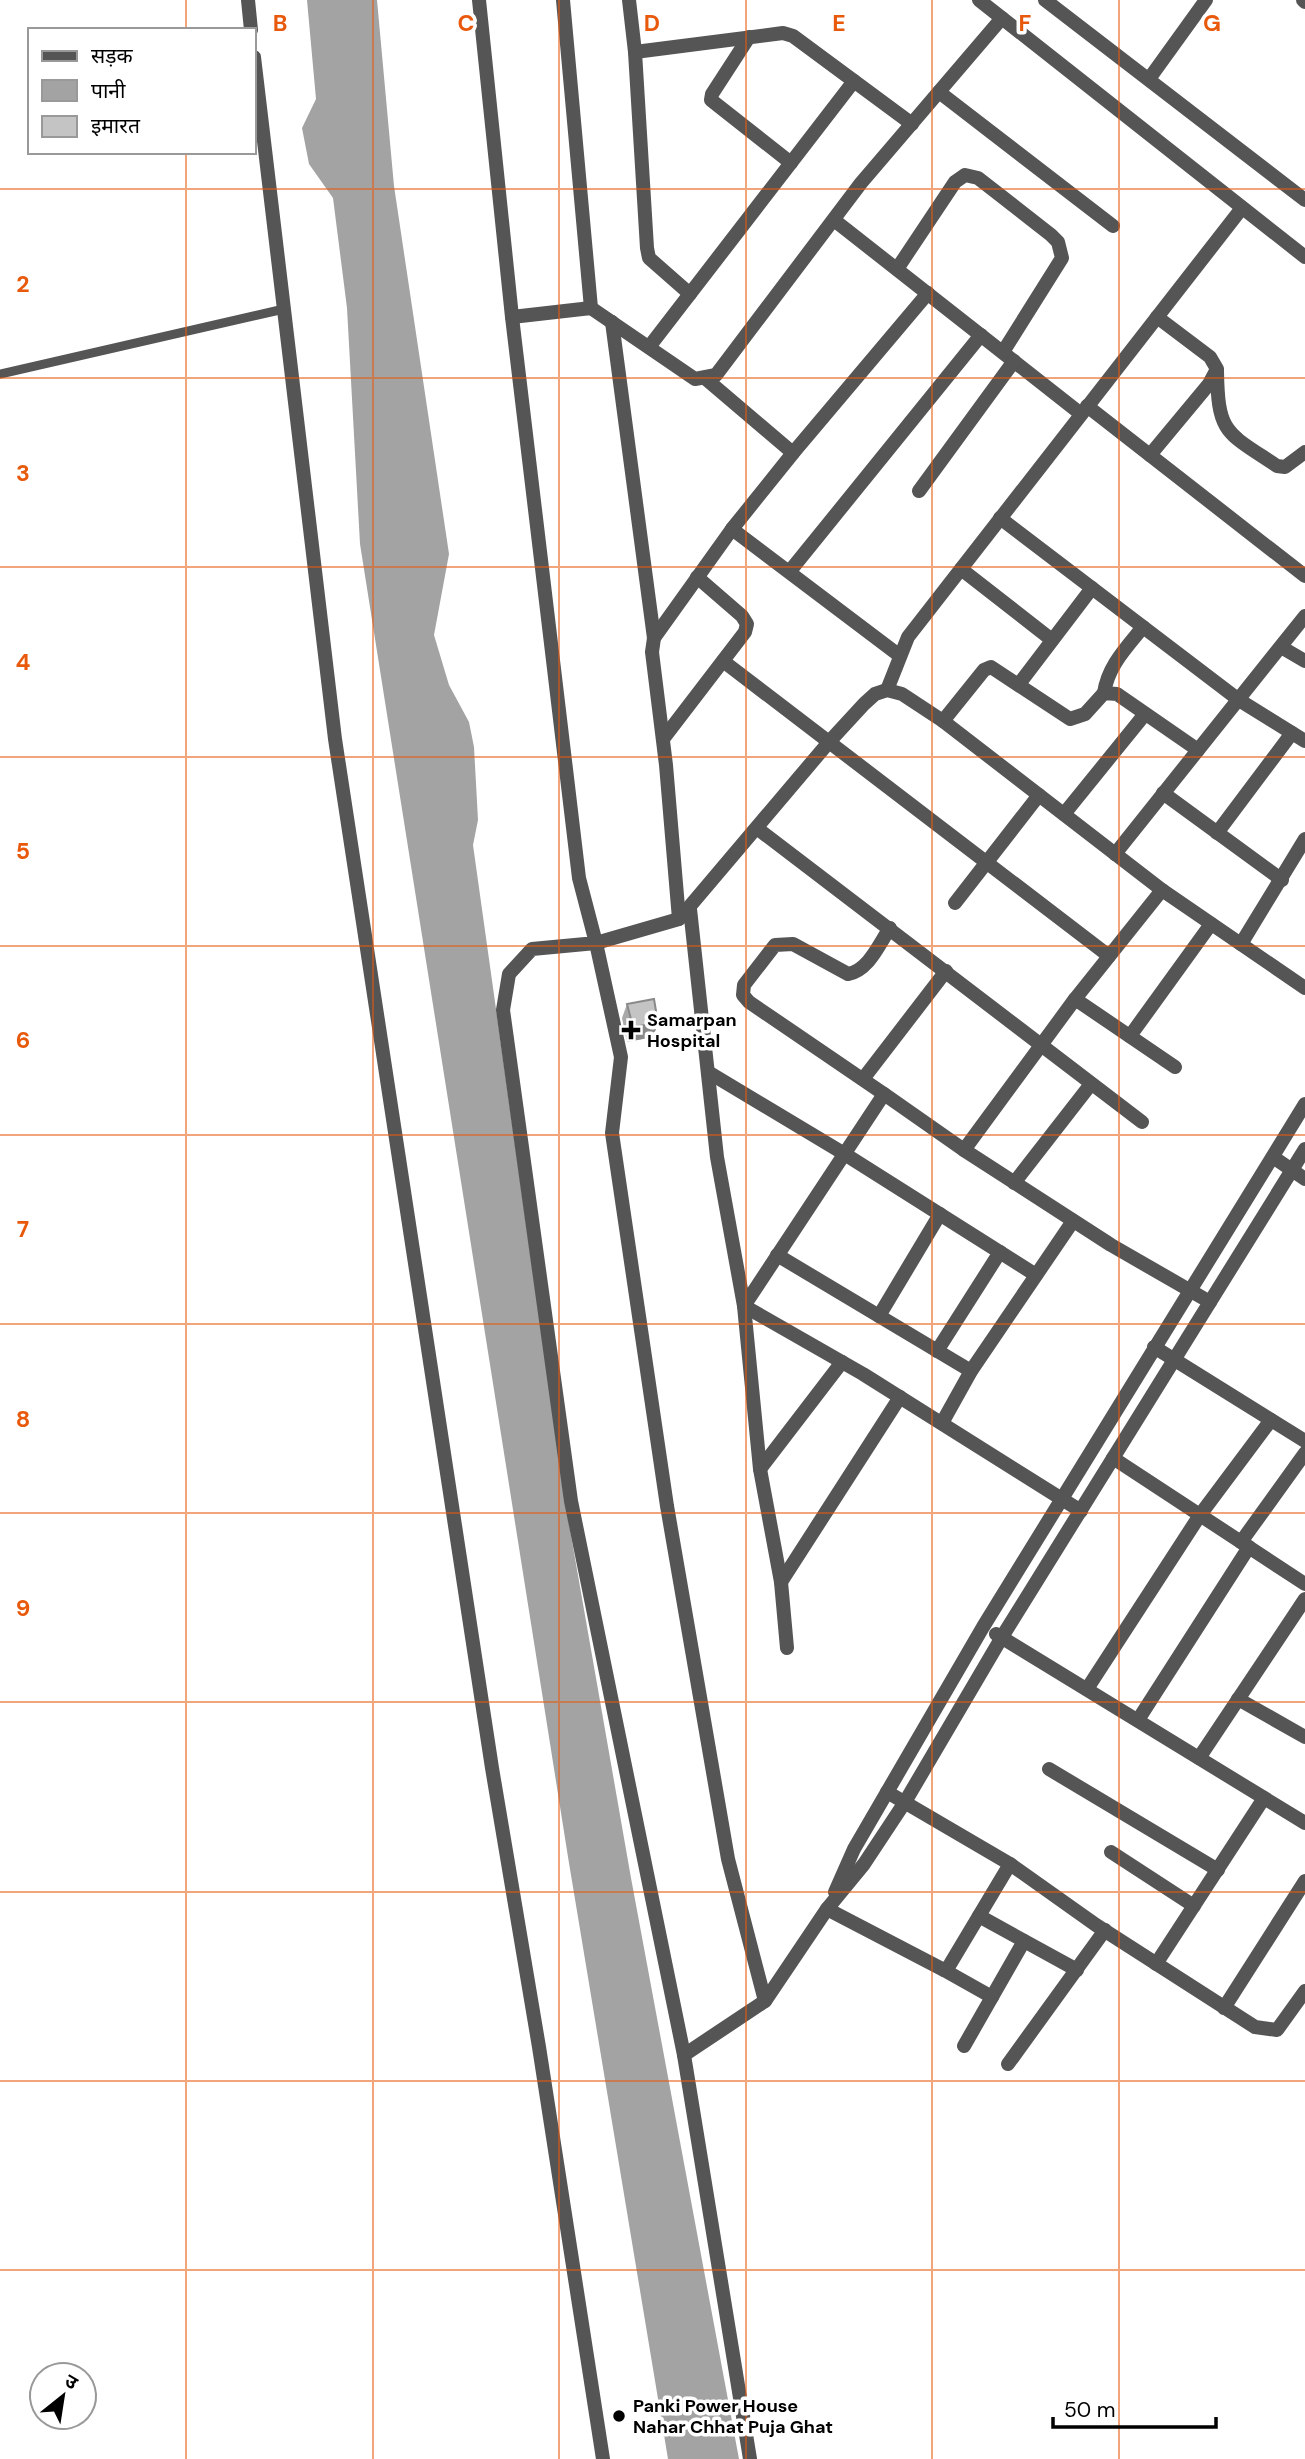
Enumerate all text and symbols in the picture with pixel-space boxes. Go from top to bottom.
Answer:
text: B [273,8,287,38]
text: C [458,8,474,38]
text: D [644,8,660,38]
text: E [832,8,846,38]
text: F [1019,8,1032,38]
text: G [1203,8,1221,38]
legend [28,28,256,154]
text: सड़क [91,42,133,70]
text: पानी [91,77,126,105]
text: इमारत [91,112,141,140]
text: 2 [16,269,30,299]
text: 3 [16,458,30,488]
text: 4 [16,647,31,677]
text: 5 [16,836,30,866]
place label: Samarpan Hospital [647,1008,737,1053]
marker: Samarpan Hospital [621,1020,641,1040]
text: 6 [16,1025,30,1055]
text: 7 [17,1214,29,1244]
text: 8 [16,1404,30,1434]
text: 9 [16,1593,30,1623]
north arrow [28,2361,98,2431]
text: उ [60,2368,83,2396]
scale bar [1053,2386,1216,2430]
place label: Panki Power House Nahar Chhat Puja Ghat [633,2394,833,2439]
text: 50 m [1064,2396,1115,2424]
marker: Panki Power House Nahar Chhat Puja Ghat [611,2408,627,2424]

